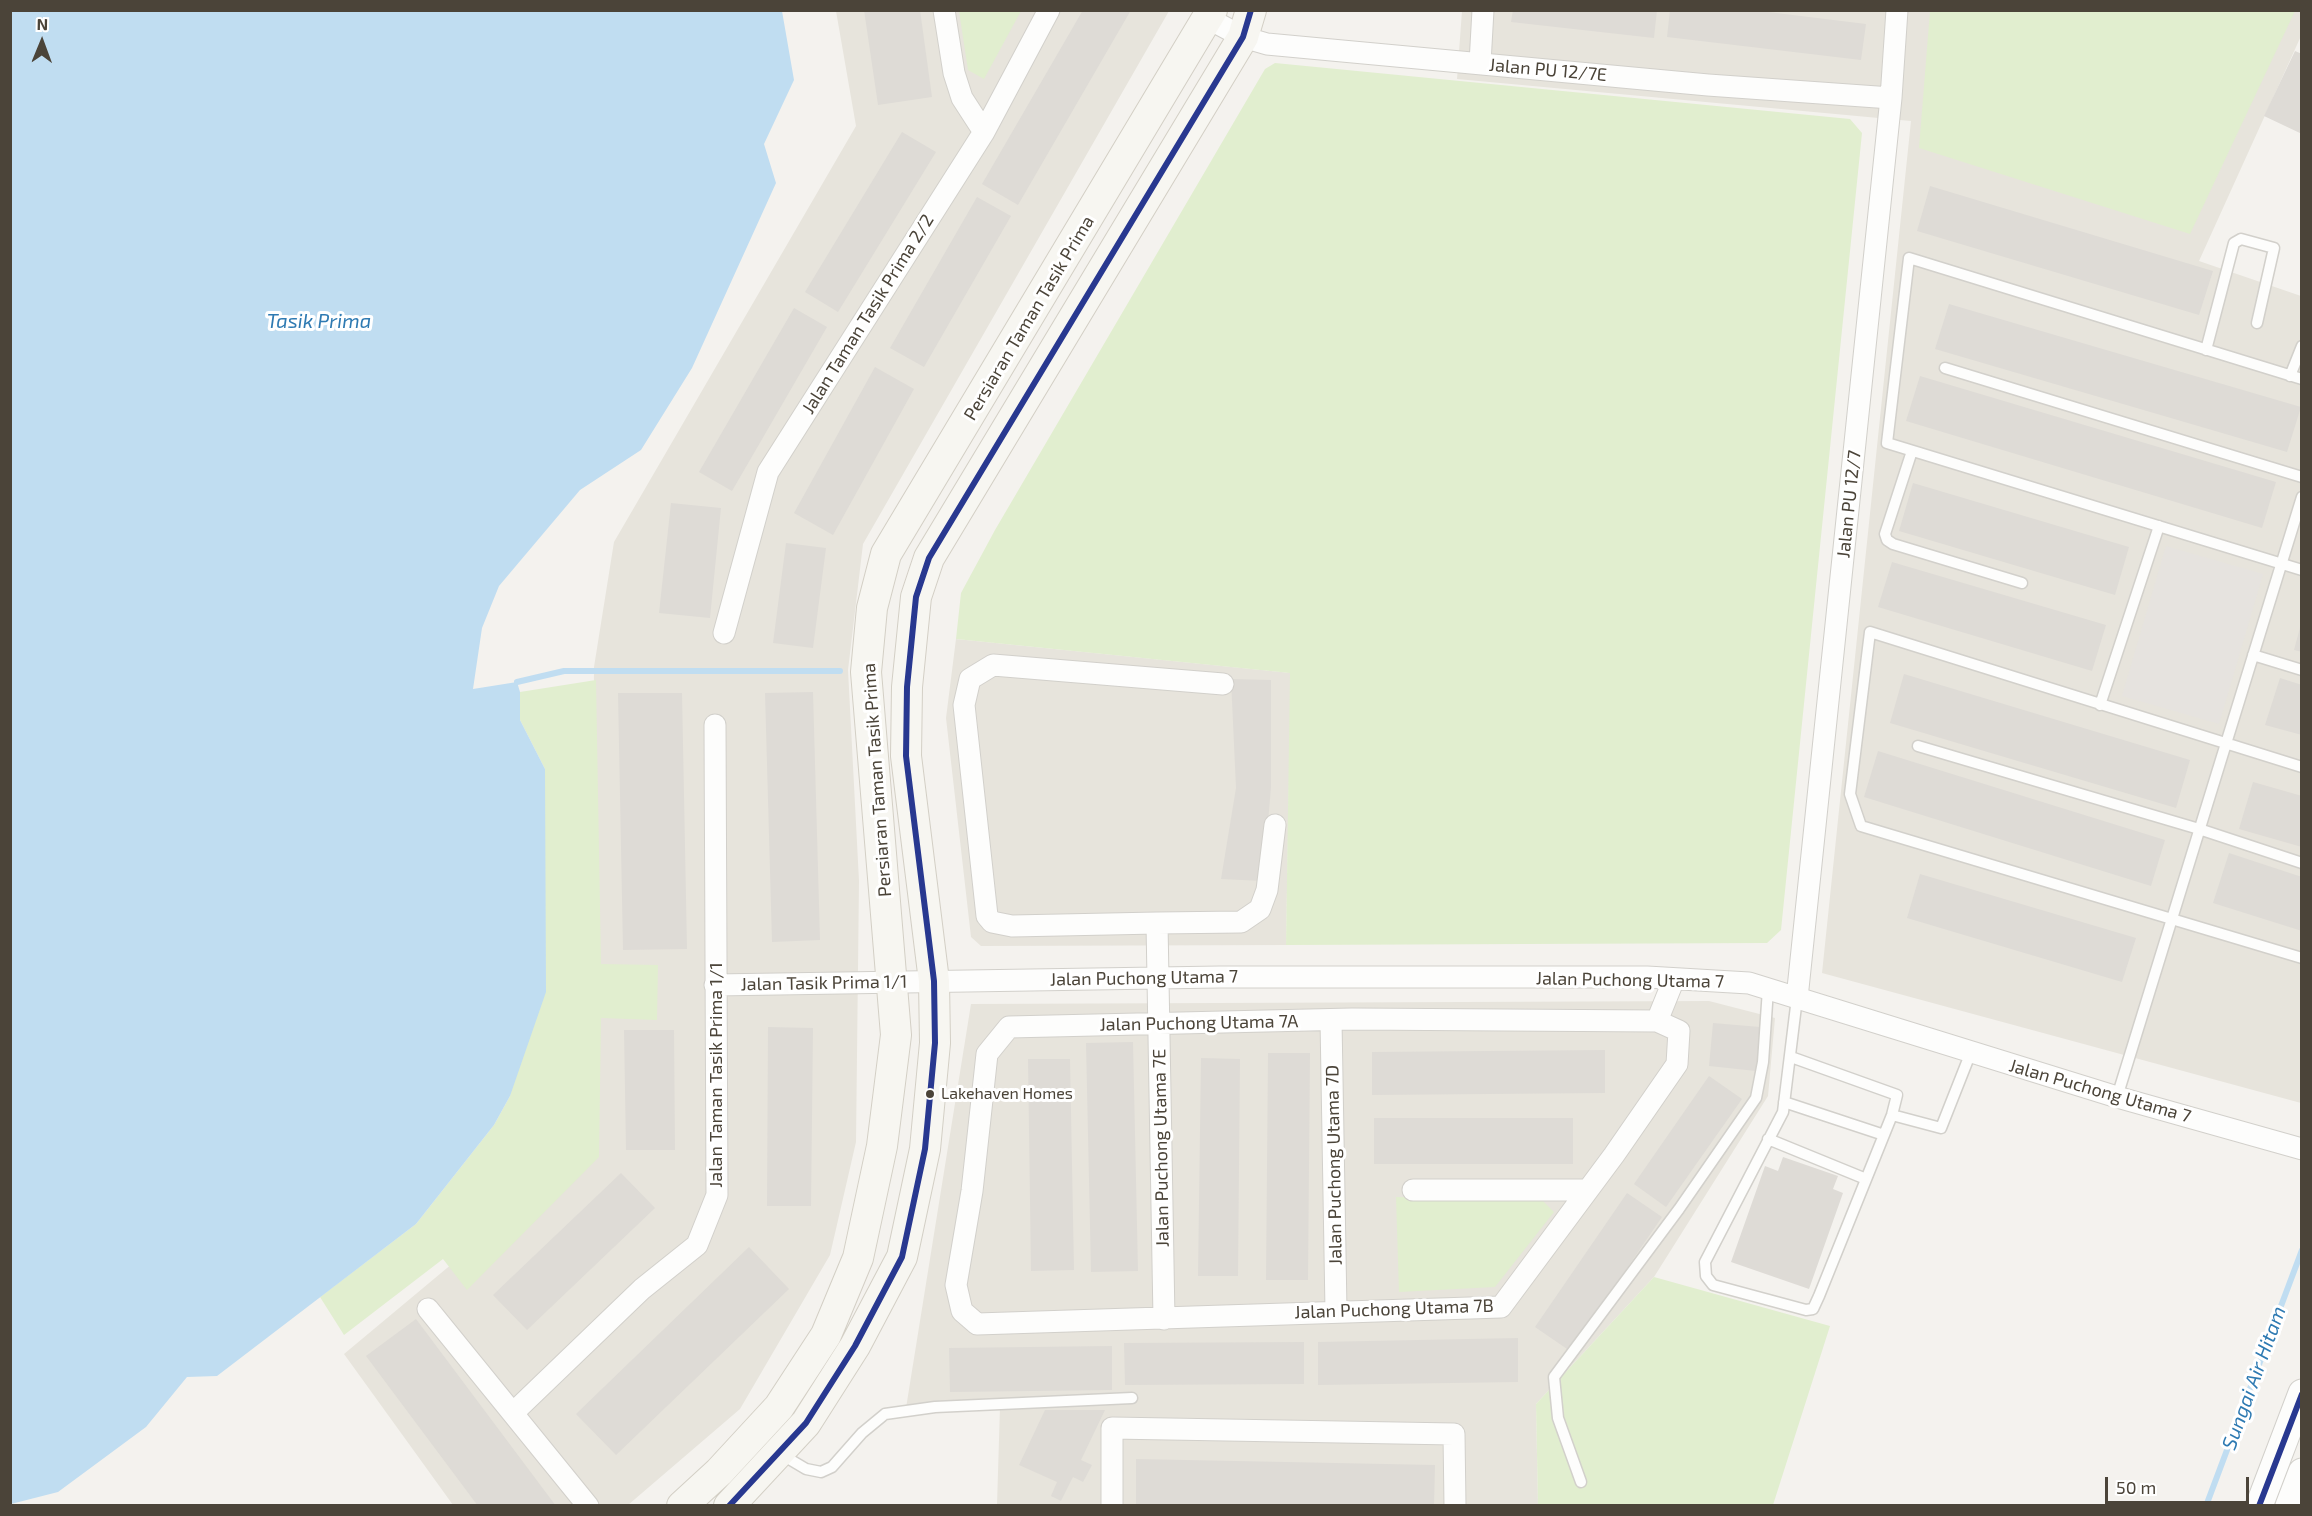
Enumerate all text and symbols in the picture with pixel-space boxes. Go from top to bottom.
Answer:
north arrow [12,12,72,72]
text: N [36,14,48,33]
street label: Jalan PU 12/7E [1488,54,1608,86]
street label: Jalan Taman Tasik Prima 2/2 [798,210,938,418]
street label: Persiaran Taman Tasik Prima [959,212,1099,424]
water label: Tasik Prima [267,309,371,333]
street label: Jalan PU 12/7 [1833,449,1865,559]
street label: Persiaran Taman Tasik Prima [858,662,896,898]
street label: Jalan Taman Tasik Prima 1/1 [705,962,727,1188]
street label: Jalan Puchong Utama 7 [1050,966,1238,990]
street label: Jalan Puchong Utama 7 [1536,968,1724,992]
street label: Jalan Tasik Prima 1/1 [740,971,908,995]
street label: Jalan Puchong Utama 7A [1099,1010,1299,1036]
street label: Jalan Puchong Utama 7E [1148,1049,1174,1247]
street label: Jalan Puchong Utama 7 [2007,1055,2193,1127]
street label: Jalan Puchong Utama 7D [1321,1065,1347,1265]
place label: Lakehaven Homes [941,1084,1073,1104]
marker: Lakehaven Homes [924,1088,936,1100]
street label: Jalan Puchong Utama 7B [1294,1295,1494,1323]
water label: Sungai Air Hitam [2217,1303,2291,1453]
scale bar [2108,1465,2252,1503]
text: 50 m [2116,1476,2156,1498]

